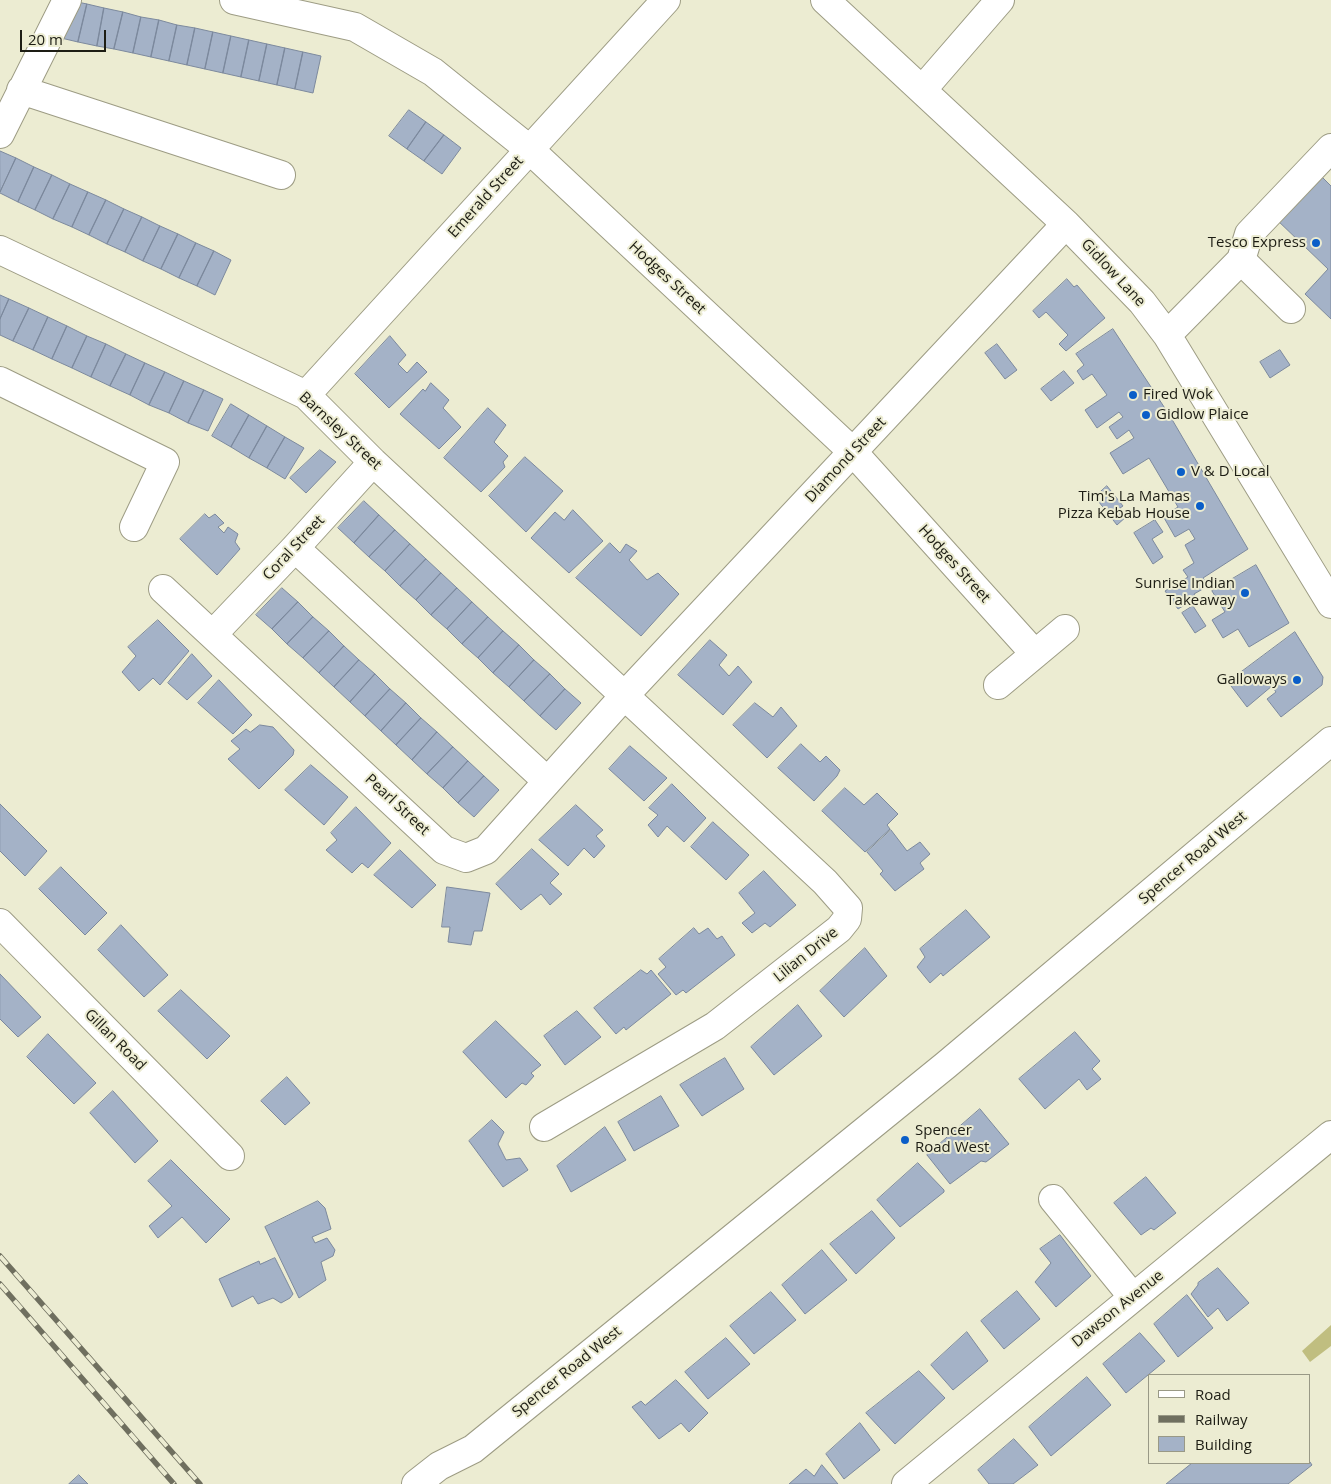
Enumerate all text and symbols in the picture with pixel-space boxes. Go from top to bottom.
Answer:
scale bar [22,20,109,52]
text: 20 m [28,29,63,49]
street label: Emerald Street [445,152,527,242]
place label: Tesco Express [1208,234,1306,252]
street label: Gidlow Lane [1077,235,1149,311]
marker: Tesco Express [1310,237,1322,249]
street label: Hodges Street [625,238,709,318]
place label: Fired Wok [1143,386,1213,404]
street label: Barnsley Street [295,388,385,474]
marker: Fired Wok [1127,389,1139,401]
place label: Gidlow Plaice [1156,406,1249,424]
marker: Gidlow Plaice [1140,409,1152,421]
street label: Diamond Street [802,414,890,506]
place label: V & D Local [1191,463,1270,481]
marker: V & D Local [1175,466,1187,478]
place label: Tim's La Mamas Pizza Kebab House [1058,488,1190,523]
marker: Tim's La Mamas Pizza Kebab House [1194,500,1206,512]
street label: Coral Street [259,512,329,584]
street label: Hodges Street [914,521,994,607]
place label: Sunrise Indian Takeaway [1135,575,1235,610]
marker: Sunrise Indian Takeaway [1239,587,1251,599]
place label: Galloways [1217,671,1287,689]
marker: Galloways [1291,674,1303,686]
street label: Pearl Street [361,771,433,839]
street label: Spencer Road West [1135,808,1251,908]
street label: Lilian Drive [770,924,842,986]
street label: Gillan Road [81,1006,149,1074]
place label: Spencer Road West [915,1122,989,1157]
marker: Spencer Road West [899,1134,911,1146]
street label: Dawson Avenue [1069,1267,1167,1351]
street label: Spencer Road West [509,1322,625,1422]
legend [1148,1374,1311,1464]
text: Road [1195,1384,1231,1404]
text: Railway [1195,1409,1248,1429]
text: Building [1195,1434,1252,1454]

